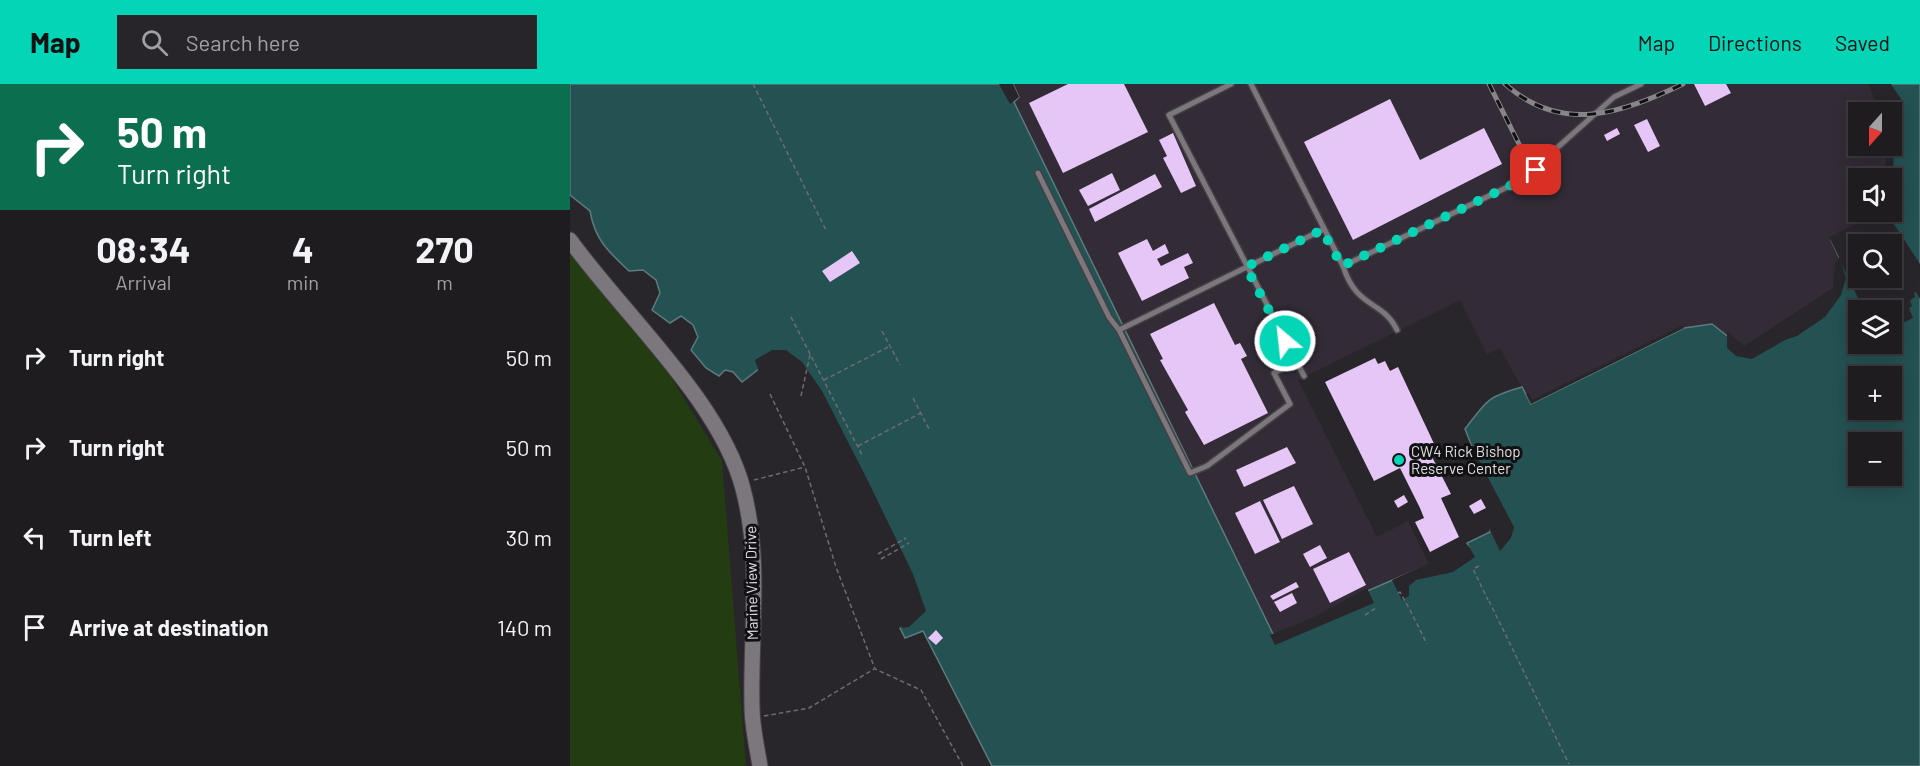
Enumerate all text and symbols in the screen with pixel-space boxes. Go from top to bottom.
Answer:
search box [117,15,537,69]
text: Map [30,25,81,59]
icon: search [138,26,171,59]
text: Search here [186,29,300,55]
text: Map [1638,30,1675,55]
text: Directions [1708,30,1802,55]
text: Saved [1835,30,1890,55]
north arrow [1848,102,1902,156]
map controls [1848,102,1902,486]
text: 50 m [117,106,207,156]
icon: right [18,108,96,186]
pin [1510,144,1561,195]
icon: arrive [1519,153,1552,186]
text: Turn right [117,157,231,189]
button: sound [1848,168,1902,222]
text: 08:34 [96,227,191,270]
text: 4 [292,227,314,270]
text: 270 [415,227,474,270]
button: search [1848,234,1902,288]
text: Arrival [115,270,171,294]
text: min [287,270,319,294]
text: m [436,270,453,294]
button: layers [1848,300,1902,354]
position arrow [1253,309,1317,373]
icon: right [18,341,51,374]
text: Turn right [69,344,164,370]
text: 50 m [506,344,552,370]
button: + [1848,366,1902,420]
icon: right [18,431,51,464]
button: − [1848,432,1902,486]
text: Turn right [69,434,164,460]
text: 50 m [506,434,552,460]
place label: CW4 Rick Bishop Reserve Center [1411,442,1521,477]
marker: CW4 Rick Bishop Reserve Center [1392,453,1406,467]
icon: left [18,521,51,554]
text: Turn left [69,524,152,550]
text: 30 m [506,524,552,550]
street label: Marine View Drive [741,526,761,640]
icon: arrive [18,611,51,644]
text: Arrive at destination [69,614,268,640]
text: 140 m [497,614,552,640]

